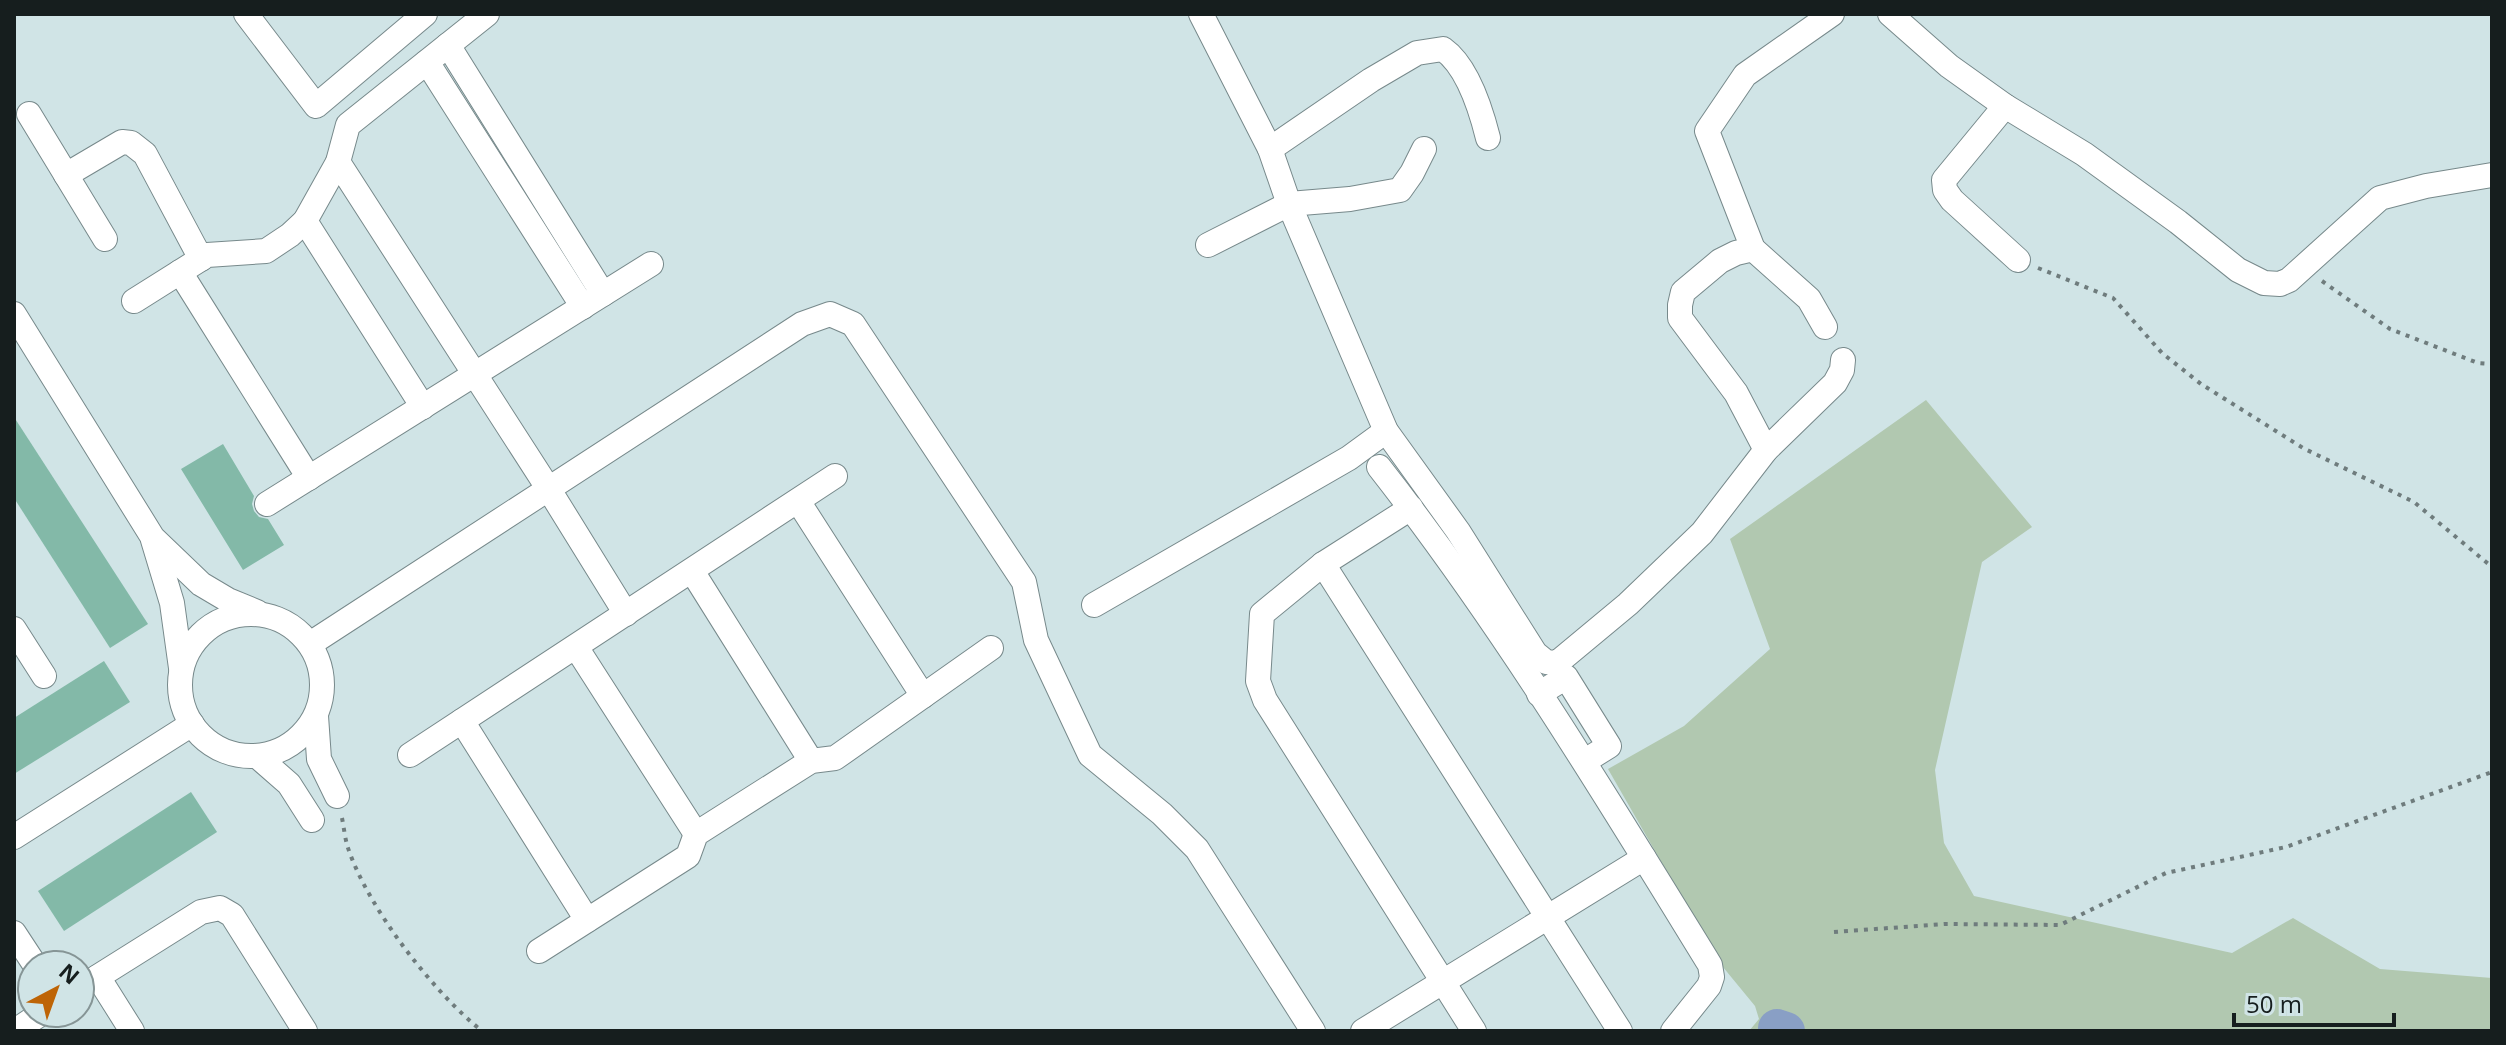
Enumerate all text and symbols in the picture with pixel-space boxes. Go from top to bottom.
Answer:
north arrow [16,949,96,1029]
text: N [53,956,86,990]
scale bar [2234,977,2394,1027]
text: 50 m [2246,987,2302,1020]

